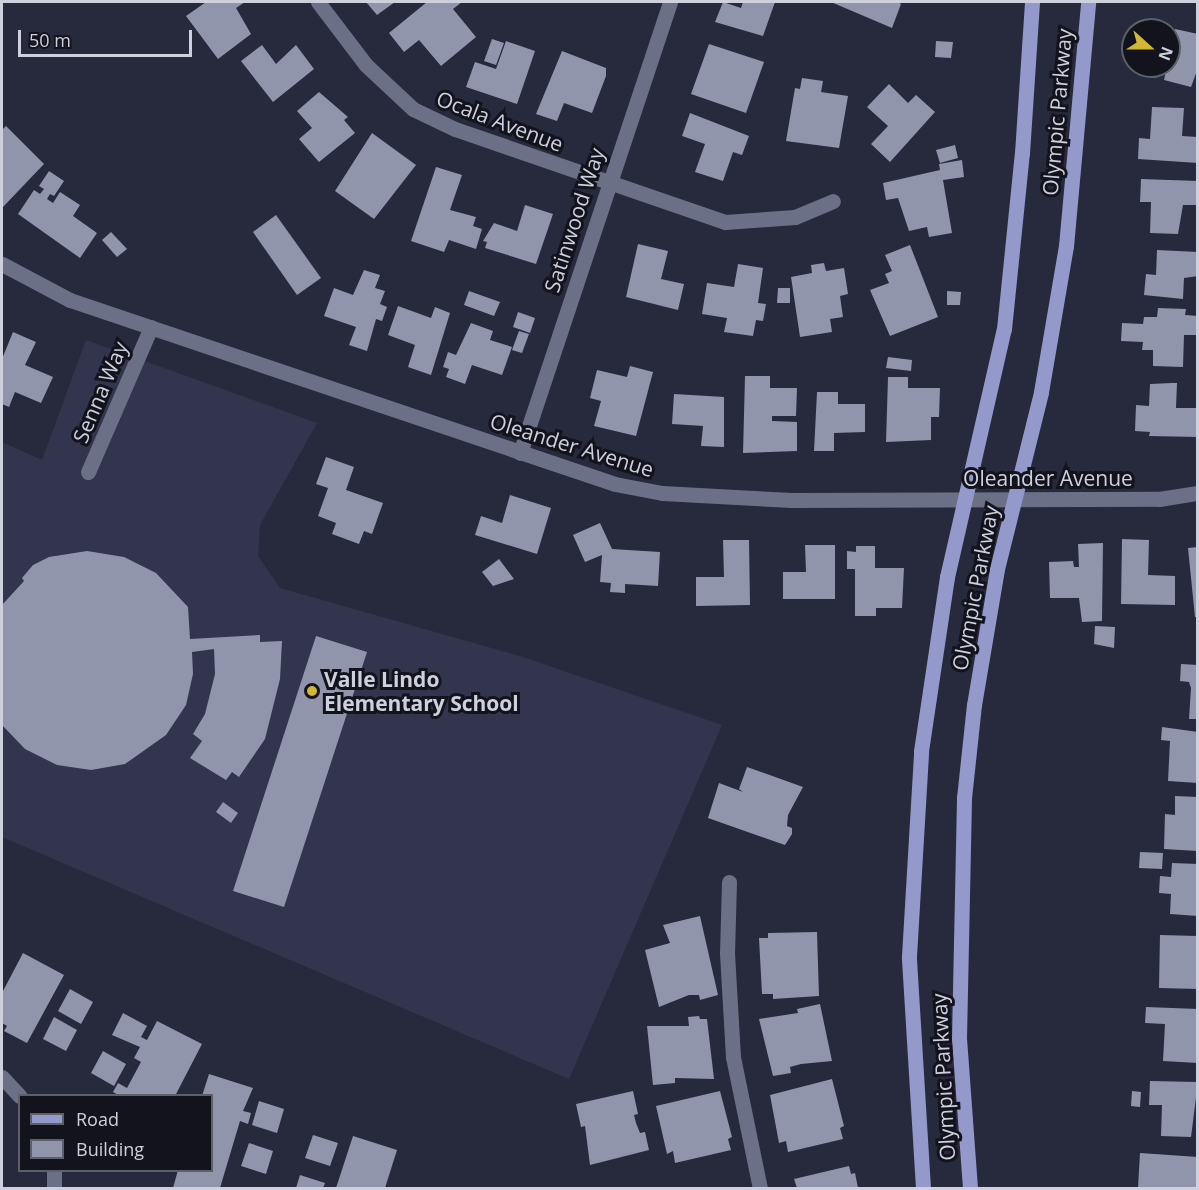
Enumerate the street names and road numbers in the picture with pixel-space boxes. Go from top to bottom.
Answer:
street label: Olympic Parkway [1037,27,1077,197]
street label: Ocala Avenue [433,85,567,157]
street label: Satinwood Way [539,145,609,295]
street label: Senna Way [67,337,133,447]
street label: Oleander Avenue [487,408,657,482]
street label: Oleander Avenue [963,465,1133,491]
street label: Olympic Parkway [947,503,1003,673]
street label: Olympic Parkway [926,993,960,1161]

